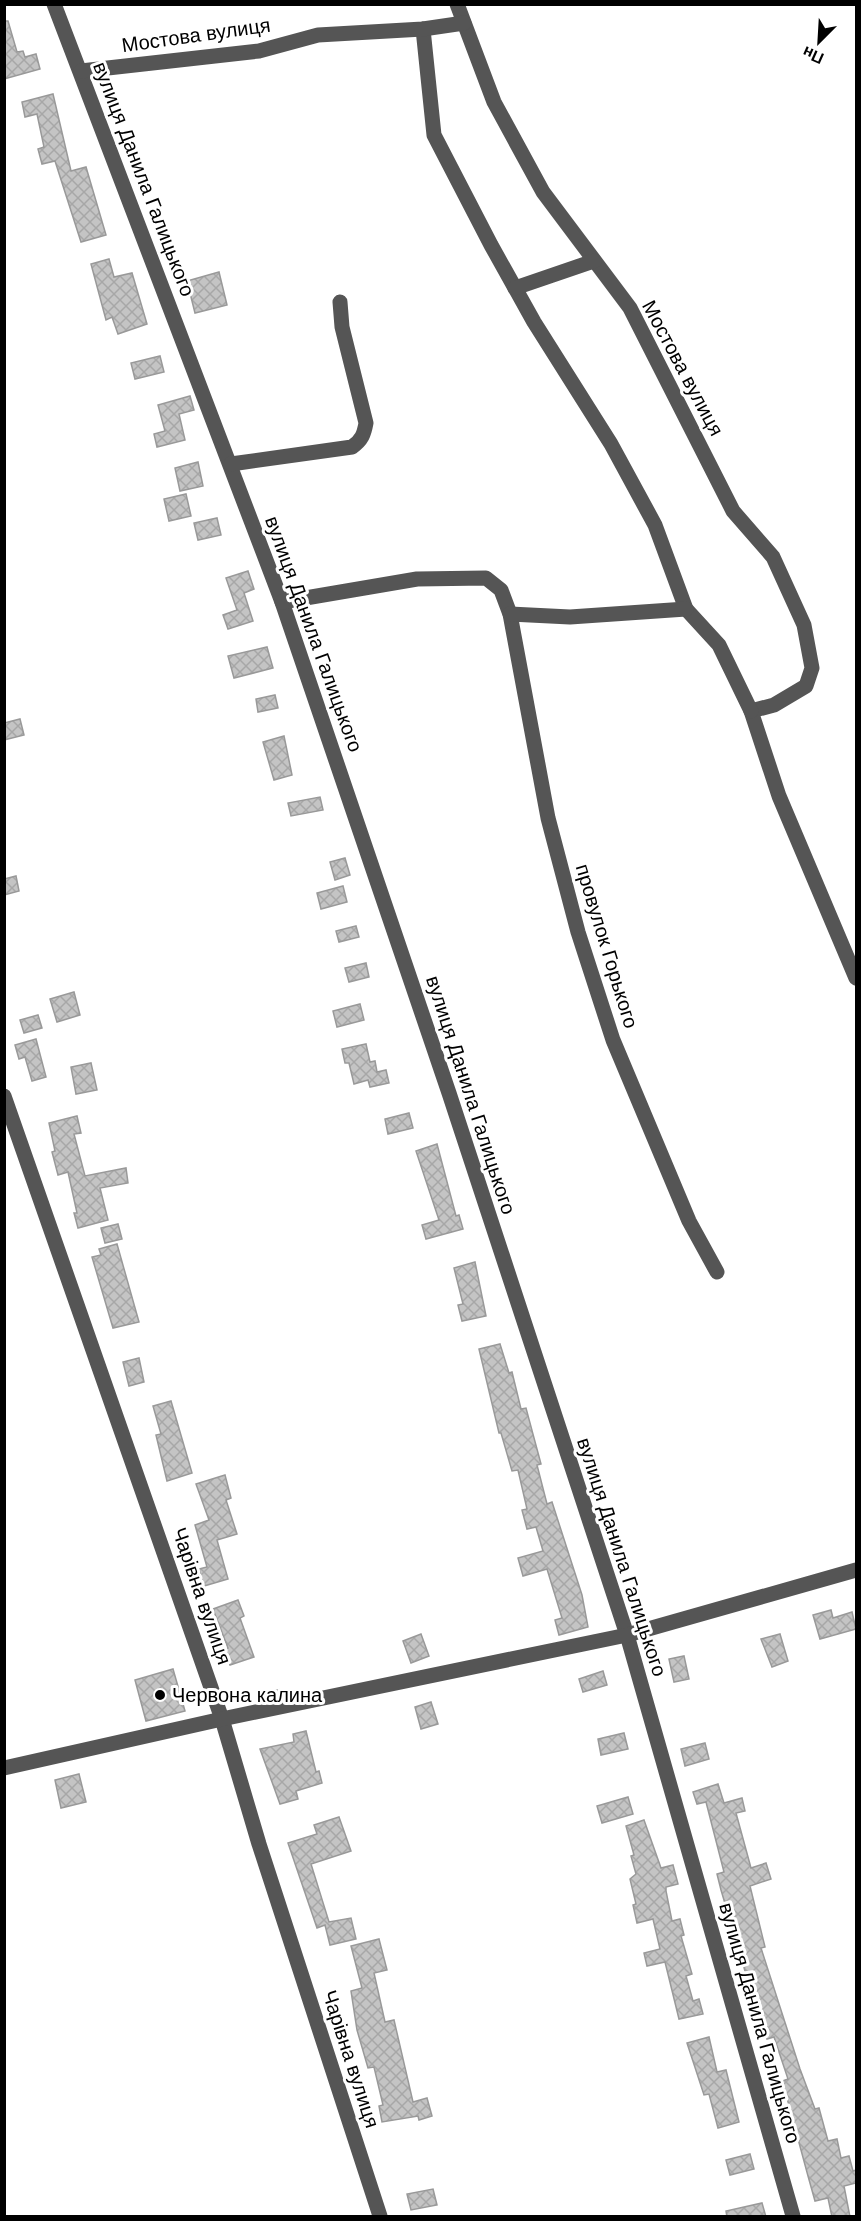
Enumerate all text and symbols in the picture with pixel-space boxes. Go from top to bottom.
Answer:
north arrow [789,12,849,72]
street label: Мостова вулиця [120,14,272,56]
text: Пн [800,43,826,67]
street label: вулиця Данила Галицького [89,59,199,299]
street label: Мостова вулиця [638,297,728,439]
street label: вулиця Данила Галицького [261,513,367,755]
street label: провулок Горького [572,861,642,1031]
street label: вулиця Данила Галицького [422,973,520,1217]
street label: вулиця Данила Галицького [573,1435,671,1679]
street label: Чарівна вулиця [168,1525,236,1667]
place label: Червона калина [172,1684,323,1706]
marker: Червона калина [153,1688,167,1702]
street label: вулиця Данила Галицького [715,1900,805,2146]
street label: Чарівна вулиця [318,1987,384,2131]

